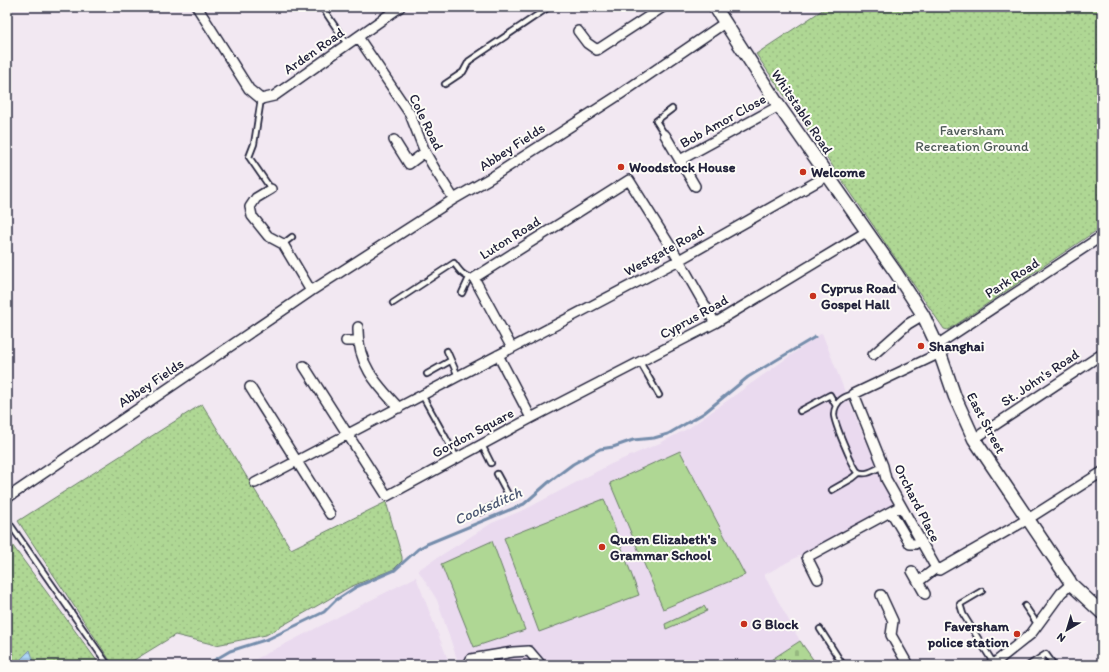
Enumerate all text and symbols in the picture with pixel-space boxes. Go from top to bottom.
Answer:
street label: Arden Road [280,24,348,78]
street label: Whitstable Road [768,67,837,158]
street label: Bob Amor Close [677,90,769,152]
street label: Cole Road [405,91,447,153]
street label: Abbey Fields [476,119,548,175]
park label: Faversham Recreation Ground [915,122,1029,155]
place label: Woodstock House [629,159,736,176]
marker: Woodstock House [616,162,626,172]
place label: Welcome [811,164,865,181]
marker: Welcome [798,167,808,177]
street label: Luton Road [476,212,544,263]
street label: Westgate Road [621,222,707,280]
street label: Park Road [982,254,1043,302]
place label: Cyprus Road Gospel Hall [821,280,897,313]
street label: Cyprus Road [657,291,732,343]
marker: Cyprus Road Gospel Hall [808,291,818,301]
place label: Shanghai [929,338,984,355]
marker: Shanghai [916,341,926,351]
street label: St. John's Road [998,345,1083,410]
street label: Abbey Fields [115,355,187,411]
street label: East Street [963,389,1009,457]
street label: Gordon Square [429,404,517,462]
street label: Orchard Place [890,461,944,545]
water label: Cooksditch [452,483,524,529]
place label: Queen Elizabeth's Grammar School [610,531,717,564]
marker: Queen Elizabeth's Grammar School [597,542,607,552]
north arrow [1047,610,1087,650]
place label: G Block [752,616,799,633]
place label: Faversham police station [927,618,1010,651]
marker: G Block [739,619,749,629]
marker: Faversham police station [1012,629,1022,639]
text: N [1054,630,1068,645]

